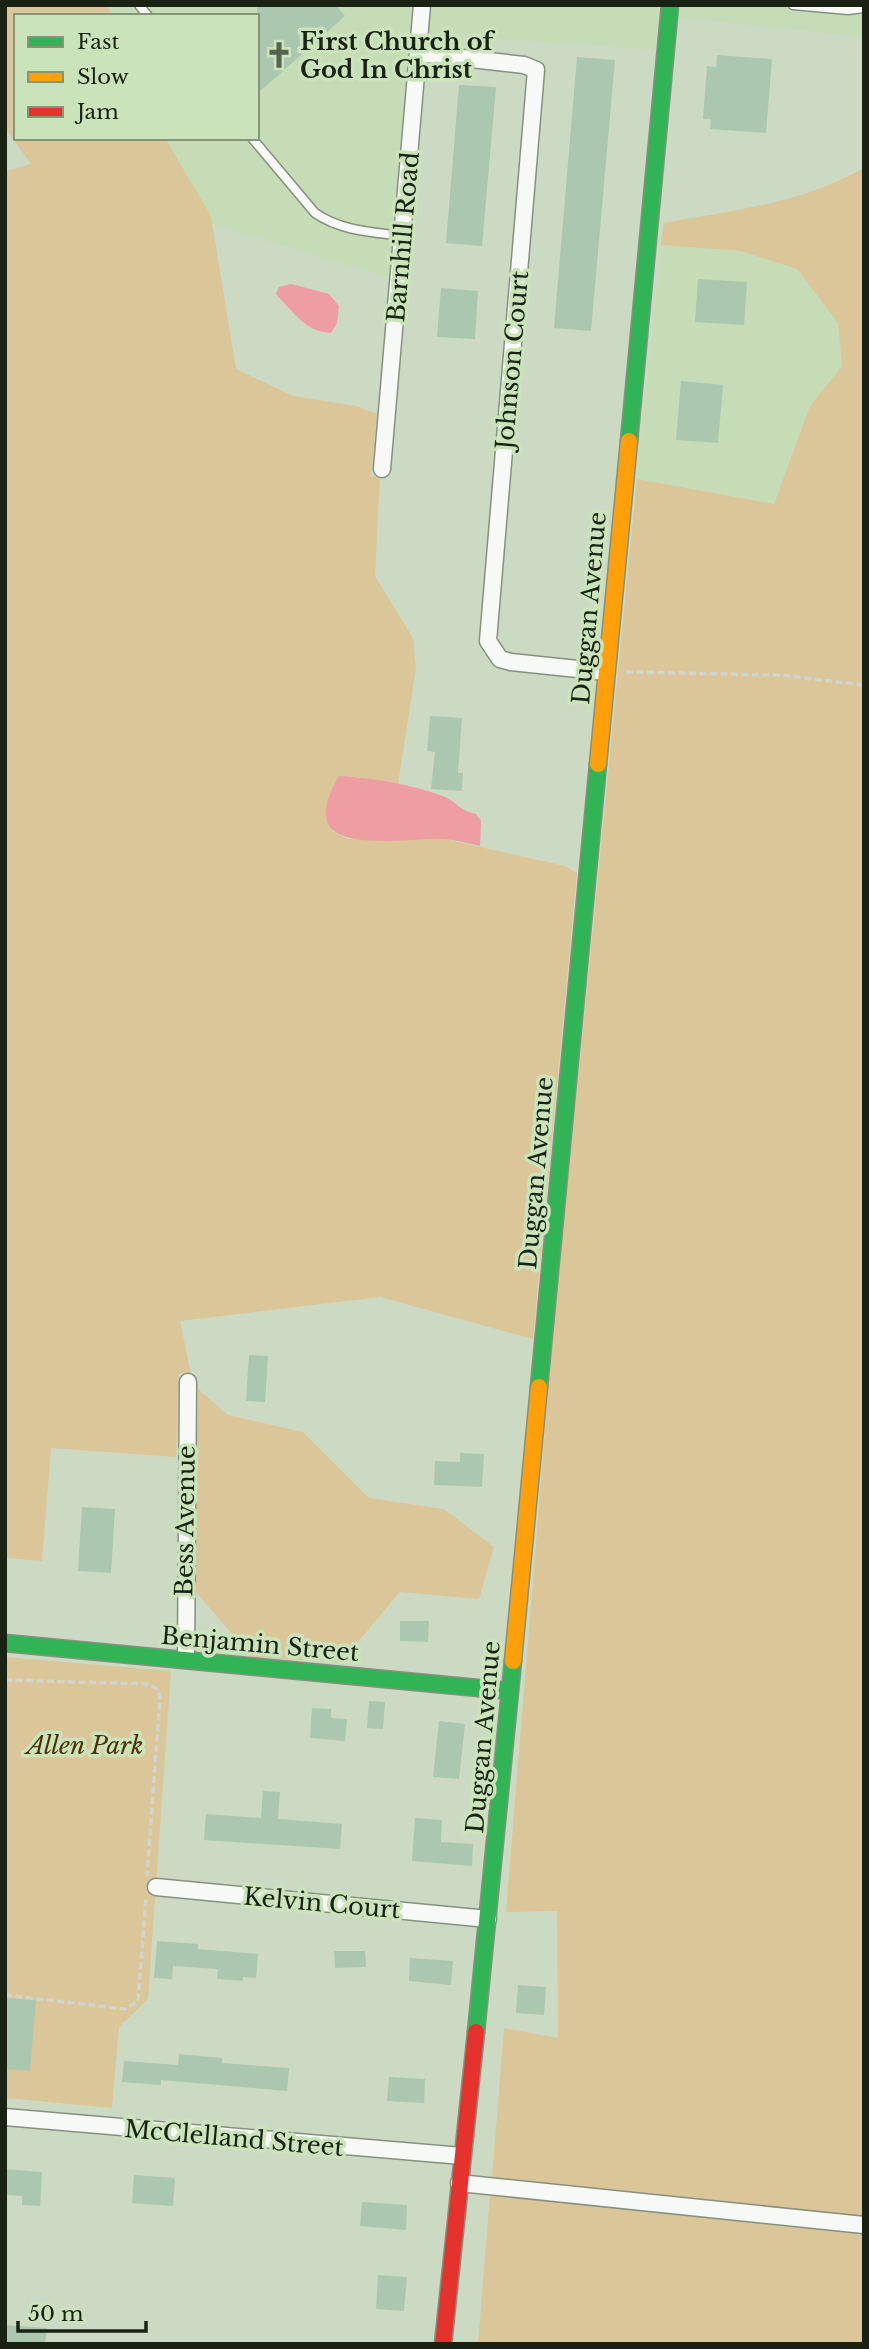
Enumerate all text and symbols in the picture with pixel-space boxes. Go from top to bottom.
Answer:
legend [14,14,259,140]
place label: First Church of God In Christ [300,27,495,84]
text: Fast [77,29,119,55]
church icon: First Church of God In Christ [264,40,294,70]
text: Slow [77,64,129,90]
text: Jam [74,99,119,125]
street label: Barnhill Road [381,151,425,323]
street label: Johnson Court [489,270,534,453]
street label: Duggan Avenue [566,511,612,705]
street label: Duggan Avenue [513,1076,559,1270]
street label: Bess Avenue [169,1445,201,1597]
street label: Benjamin Street [160,1621,360,1667]
street label: Duggan Avenue [460,1640,506,1834]
park label: Allen Park [24,1731,143,1760]
street label: Kelvin Court [242,1882,402,1924]
street label: McClelland Street [123,2114,345,2162]
scale bar [18,2290,145,2334]
text: 50 m [28,2301,84,2327]

